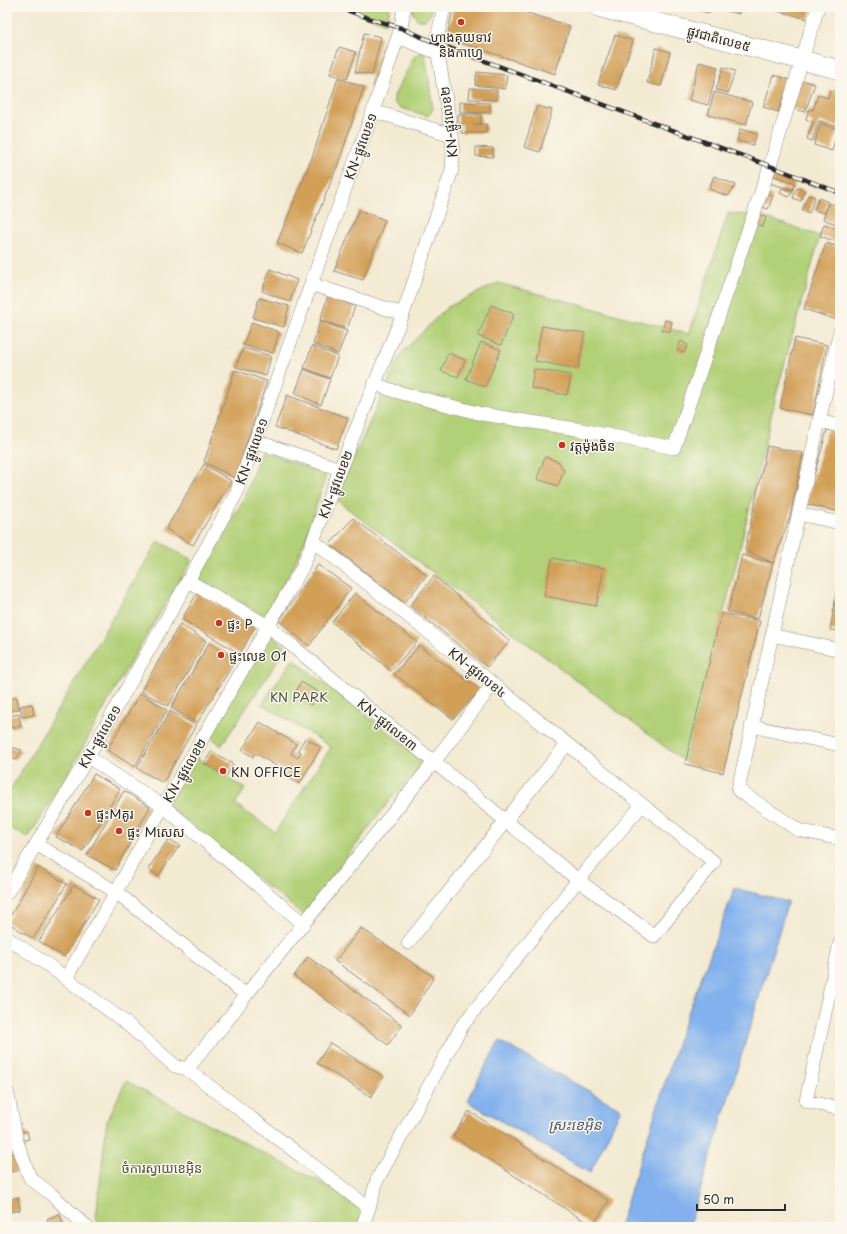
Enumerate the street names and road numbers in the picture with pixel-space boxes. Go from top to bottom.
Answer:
street label: ផ្លូវជាតិលេខ៥ [684,20,753,58]
street label: KN-ផ្លូវលេខ២ [434,85,465,159]
street label: KN-ផ្លូវលេខ១ [339,110,384,183]
street label: KN-ផ្លូវលេខ១ [230,415,275,488]
street label: KN-ផ្លូវលេខ២ [313,447,359,522]
street label: KN-ផ្លូវលេខ៤ [443,643,511,704]
street label: KN-ផ្លូវលេខ៣ [352,694,422,757]
street label: KN-ផ្លូវលេខ១ [73,701,127,773]
street label: KN-ផ្លូវលេខ២ [158,734,213,807]

